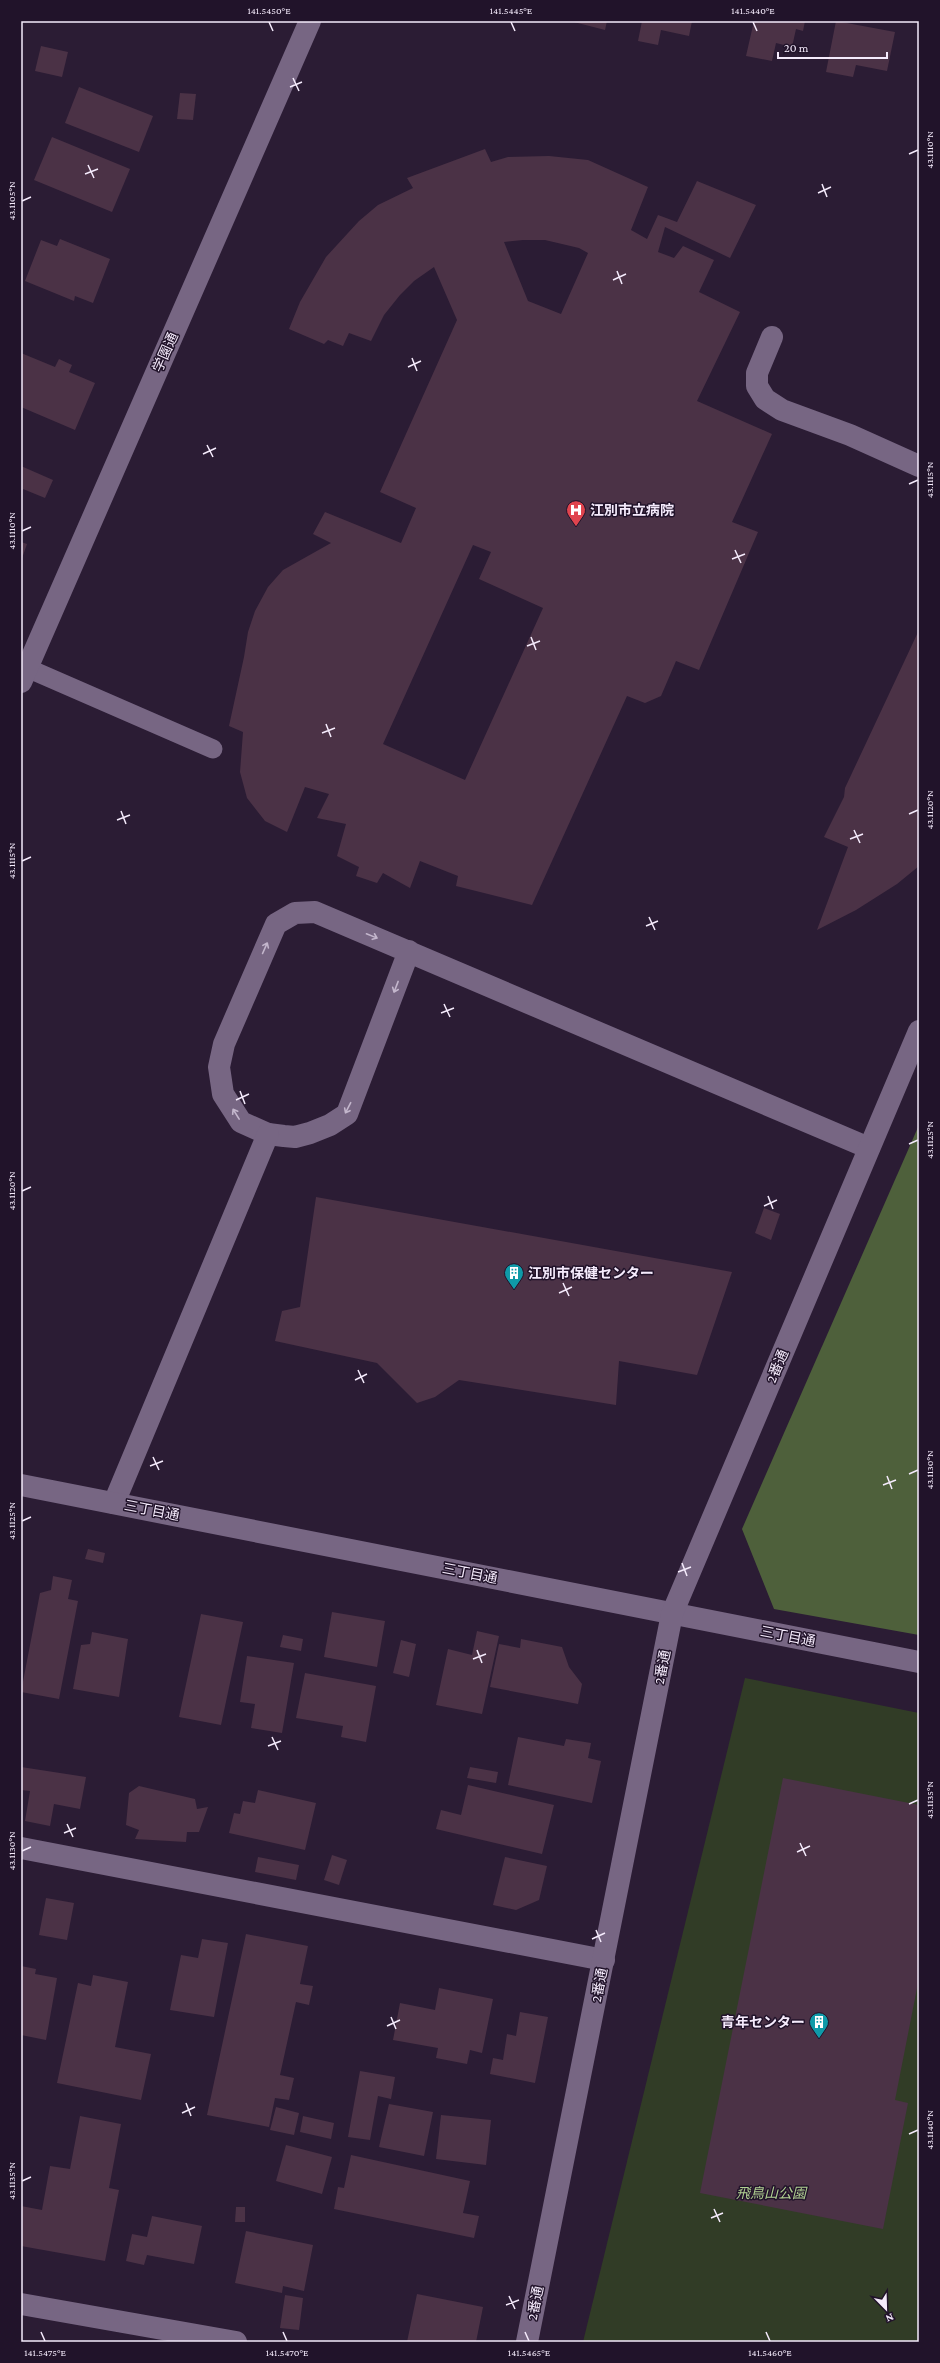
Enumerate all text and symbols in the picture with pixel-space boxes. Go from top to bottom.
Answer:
text: 141.5450°E [247,5,291,16]
text: 141.5445°E [490,5,533,16]
text: 141.5440°E [731,5,775,16]
scale bar [778,34,887,60]
text: 20 m [784,41,809,55]
text: 43.1110°N [924,131,935,169]
text: 43.1105°N [6,181,17,220]
street label: 学園通 [149,330,181,374]
text: 43.1115°N [924,461,935,498]
hospital icon: 江別市立病院 [565,499,587,527]
place label: 江別市立病院 [590,502,674,518]
text: 43.1110°N [6,512,17,550]
text: 43.1120°N [924,790,935,830]
text: 43.1115°N [6,842,17,879]
one-way arrow [366,932,378,940]
one-way arrow [262,943,270,955]
one-way arrow [391,981,399,993]
one-way arrow [344,1102,352,1114]
one-way arrow [232,1109,240,1120]
text: 43.1125°N [924,1121,935,1159]
text: 43.1120°N [6,1171,17,1211]
building icon: 江別市保健センター [503,1262,525,1290]
place label: 江別市保健センター [528,1265,654,1281]
street label: 2番通 [763,1347,791,1385]
text: 43.1130°N [924,1450,935,1490]
street label: 三丁目通 [123,1497,181,1523]
text: 43.1125°N [6,1502,17,1540]
street label: 三丁目通 [441,1560,499,1586]
street label: 三丁目通 [759,1623,817,1649]
street label: 2番通 [651,1648,673,1686]
text: 43.1135°N [924,1781,935,1819]
text: 43.1130°N [6,1831,17,1871]
street label: 2番通 [588,1966,610,2004]
building icon: 青年センター [808,2011,830,2039]
place label: 青年センター [721,2014,805,2030]
text: 43.1140°N [924,2110,935,2150]
text: 43.1135°N [6,2162,17,2200]
park label: 飛鳥山公園 [736,2185,808,2201]
street label: 2番通 [524,2284,546,2322]
north arrow [866,2289,906,2329]
text: N [884,2311,896,2325]
text: 141.5475°E [24,2347,66,2358]
text: 141.5470°E [266,2347,309,2358]
text: 141.5465°E [508,2347,551,2358]
text: 141.5460°E [748,2347,792,2358]

